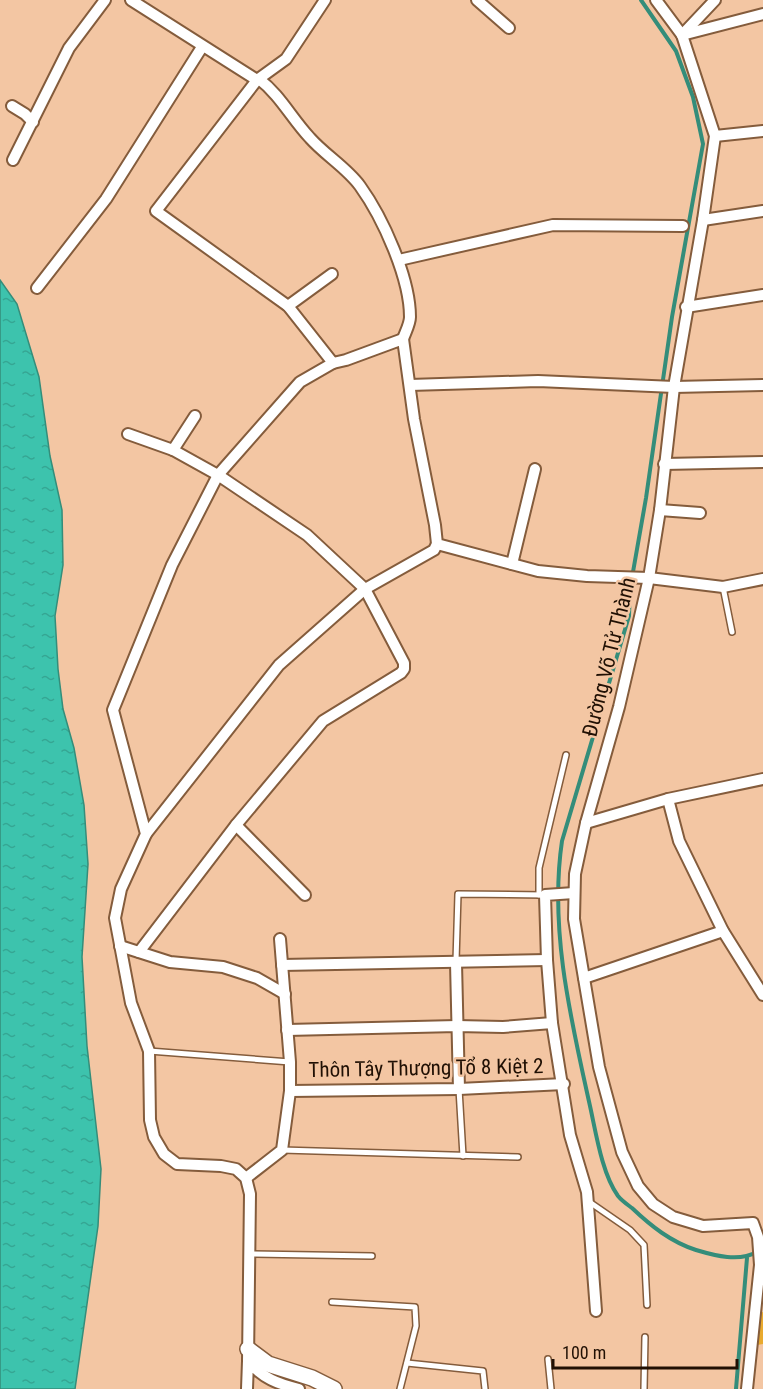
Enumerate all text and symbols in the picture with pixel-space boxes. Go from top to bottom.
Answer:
street label: Đường Võ Tử Thành [578,575,640,739]
street label: Thôn Tây Thượng Tổ 8 Kiệt 2 [308,1054,544,1082]
scale bar [553,1332,738,1370]
text: 100 m [562,1342,606,1363]

